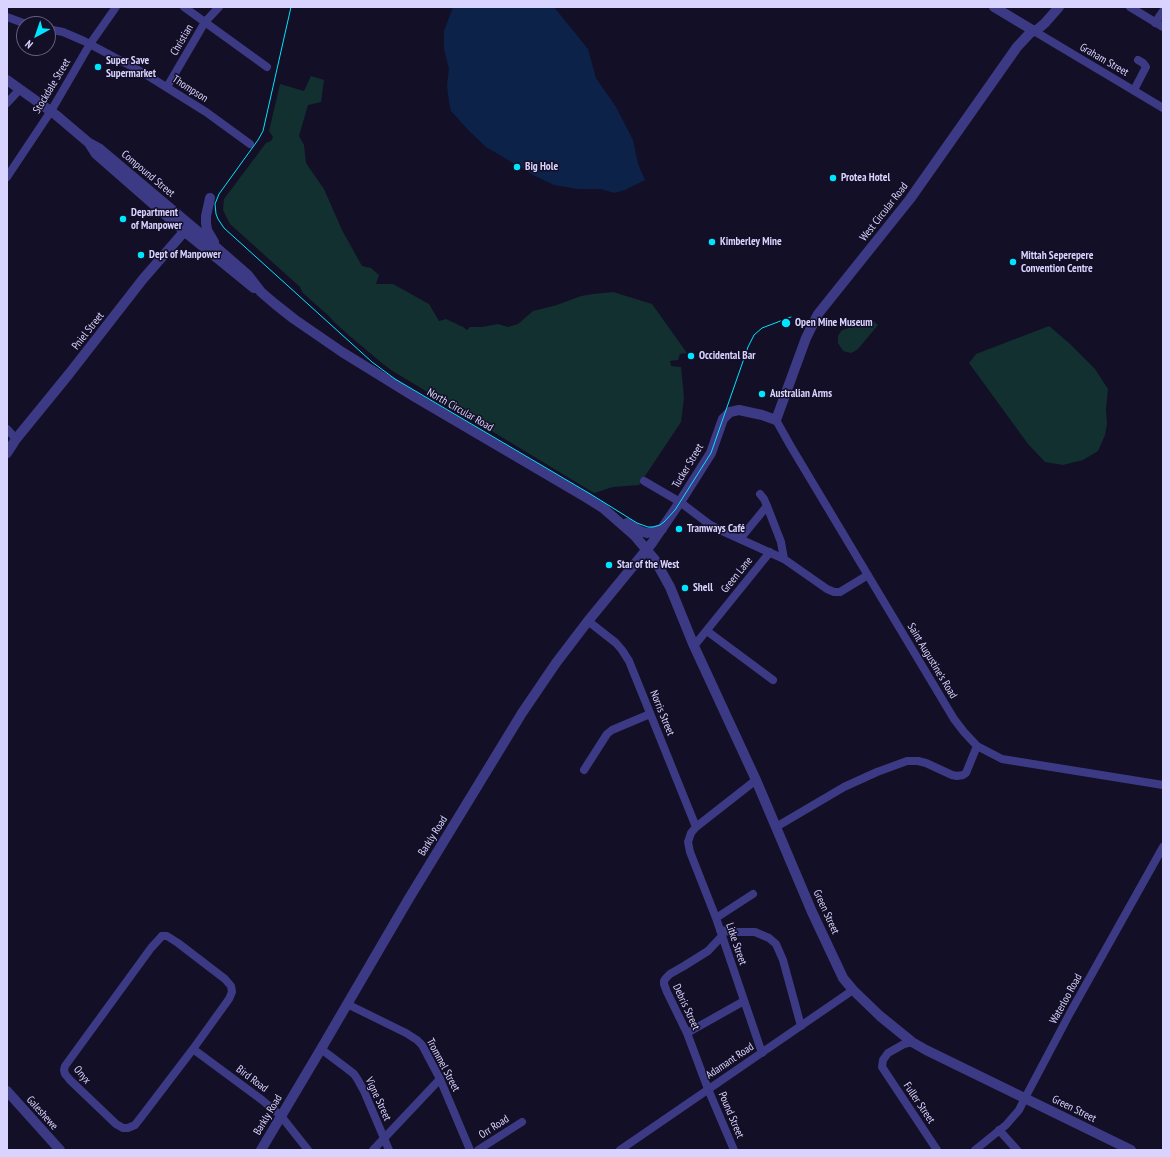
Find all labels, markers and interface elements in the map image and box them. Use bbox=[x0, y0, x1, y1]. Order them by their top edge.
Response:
north arrow bbox=[16, 16, 56, 56]
street label: Christian bbox=[168, 22, 196, 58]
text: N bbox=[22, 37, 36, 52]
street label: Graham Street bbox=[1077, 41, 1131, 79]
place label: Super Save Supermarket bbox=[106, 54, 156, 80]
street label: Stockdale Street bbox=[30, 56, 74, 116]
marker: Super Save Supermarket bbox=[93, 62, 103, 72]
street label: Thompson bbox=[170, 73, 210, 105]
street label: Compound Street bbox=[119, 148, 177, 200]
place label: Big Hole bbox=[525, 160, 558, 174]
marker: Big Hole bbox=[512, 162, 522, 172]
place label: Protea Hotel bbox=[841, 171, 890, 185]
marker: Protea Hotel bbox=[828, 173, 838, 183]
street label: West Circular Road bbox=[857, 180, 911, 244]
place label: Department of Manpower bbox=[131, 206, 182, 232]
marker: Department of Manpower bbox=[118, 214, 128, 224]
place label: Kimberley Mine bbox=[720, 235, 782, 249]
marker: Kimberley Mine bbox=[707, 237, 717, 247]
place label: Dept of Manpower bbox=[149, 248, 221, 262]
place label: Mittah Seperepere Convention Centre bbox=[1021, 249, 1094, 275]
marker: Dept of Manpower bbox=[136, 250, 146, 260]
marker: Mittah Seperepere Convention Centre bbox=[1008, 257, 1018, 267]
street label: Pniel Street bbox=[69, 310, 107, 352]
place label: Open Mine Museum bbox=[795, 316, 873, 330]
marker: Open Mine Museum bbox=[780, 317, 792, 329]
place label: Occidental Bar bbox=[699, 349, 755, 363]
marker: Occidental Bar bbox=[686, 351, 696, 361]
street label: North Circular Road bbox=[425, 386, 495, 434]
place label: Australian Arms bbox=[770, 387, 832, 401]
marker: Australian Arms bbox=[757, 389, 767, 399]
street label: Tucker Street bbox=[670, 441, 706, 491]
place label: Tramways Café bbox=[687, 522, 745, 536]
marker: Tramways Café bbox=[674, 524, 684, 534]
street label: Green Lane bbox=[718, 554, 756, 596]
place label: Star of the West bbox=[617, 558, 679, 572]
marker: Star of the West bbox=[604, 560, 614, 570]
place label: Shell bbox=[693, 581, 713, 595]
marker: Shell bbox=[680, 583, 690, 593]
street label: Saint Augustine's Road bbox=[904, 621, 960, 701]
street label: Norris Street bbox=[647, 688, 677, 738]
street label: Barkly Road bbox=[416, 814, 450, 858]
street label: Green Street bbox=[810, 888, 842, 936]
street label: Litke Street bbox=[723, 921, 749, 967]
street label: Waterloo Road bbox=[1047, 972, 1085, 1026]
street label: Debris Street bbox=[670, 982, 702, 1032]
street label: Trommel Street bbox=[423, 1036, 463, 1094]
street label: Adamant Road bbox=[704, 1040, 756, 1082]
street label: Onyx bbox=[71, 1063, 93, 1087]
street label: Bird Road bbox=[233, 1063, 271, 1095]
street label: Vigne Street bbox=[362, 1075, 394, 1123]
street label: Fuller Street bbox=[900, 1080, 938, 1126]
street label: Pound Street bbox=[715, 1090, 747, 1140]
street label: Barkly Road bbox=[251, 1092, 285, 1138]
street label: Galeshewe bbox=[23, 1093, 61, 1133]
street label: Green Street bbox=[1050, 1093, 1098, 1125]
street label: Orr Road bbox=[476, 1112, 512, 1142]

